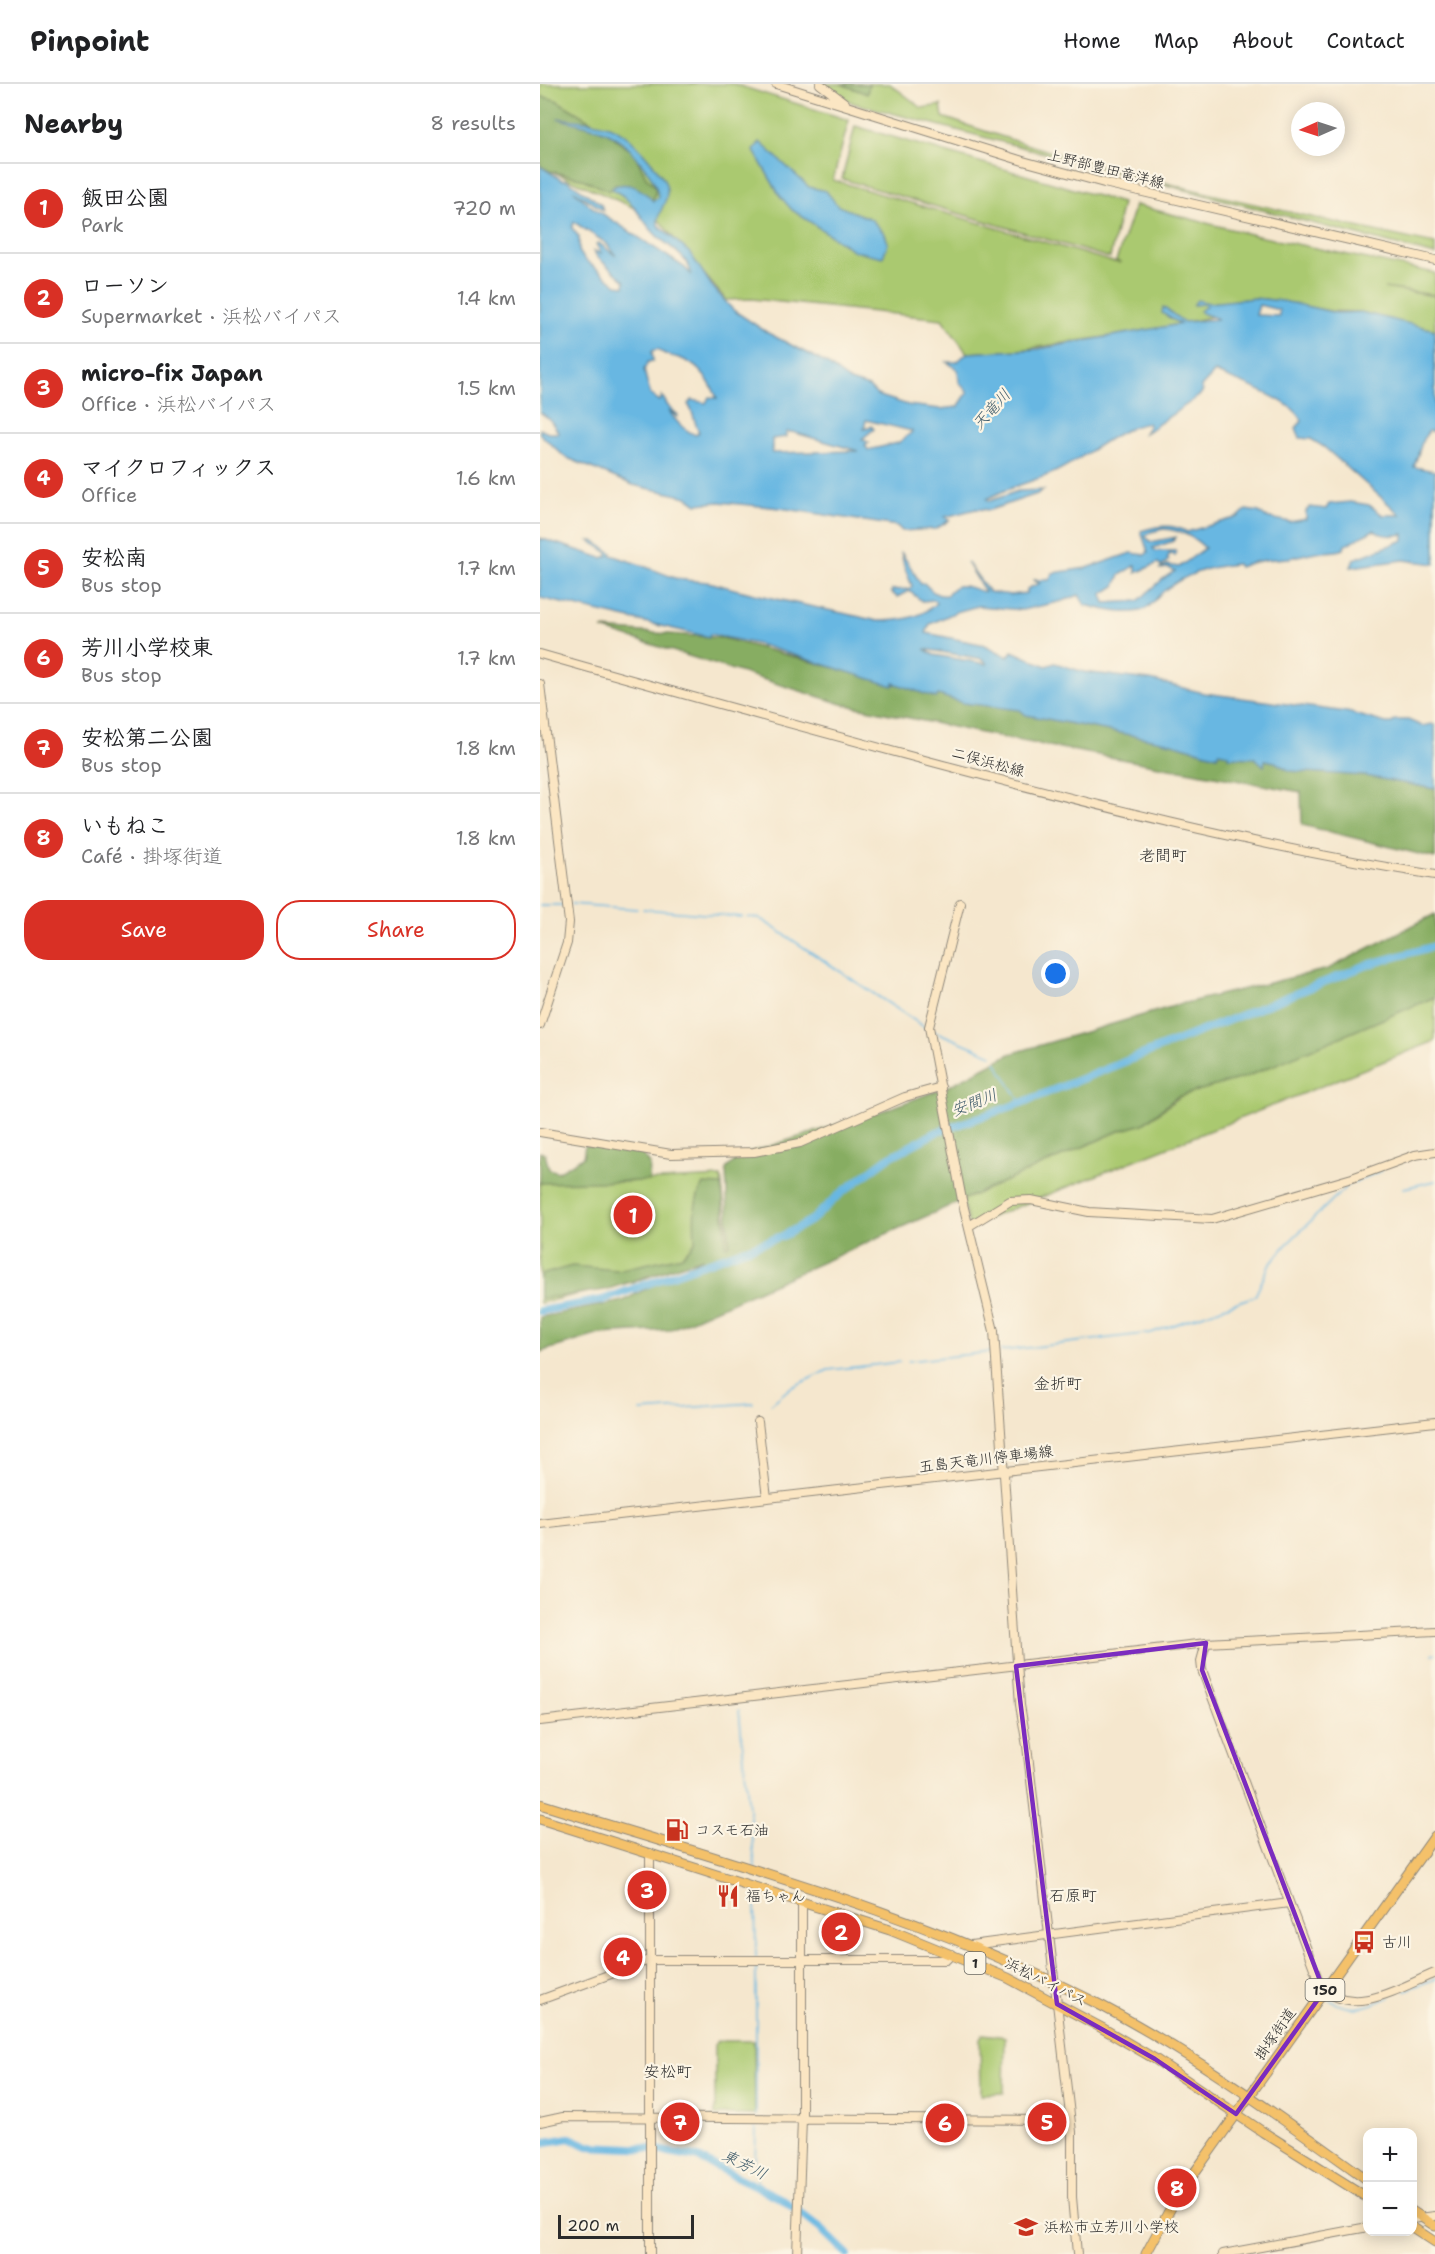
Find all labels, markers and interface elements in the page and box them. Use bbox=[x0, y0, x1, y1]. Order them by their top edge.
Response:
text: Pinpoint bbox=[30, 22, 149, 60]
text: Home bbox=[1063, 27, 1121, 55]
text: Map bbox=[1154, 27, 1199, 55]
text: About bbox=[1232, 27, 1293, 55]
text: Contact bbox=[1326, 27, 1405, 55]
north arrow bbox=[1291, 102, 1345, 156]
text: Nearby bbox=[24, 106, 123, 141]
text: 8 results bbox=[430, 110, 516, 136]
street label: 上野部豊田竜洋線 bbox=[1045, 145, 1167, 193]
text: 飯田公園 bbox=[81, 183, 169, 212]
text: 1 bbox=[39, 195, 48, 221]
text: 720 m bbox=[452, 195, 516, 221]
text: Park bbox=[81, 212, 124, 238]
text: ローソン bbox=[81, 271, 169, 300]
text: 2 bbox=[37, 285, 51, 311]
text: 1.4 km bbox=[457, 285, 516, 311]
text: Supermarket · 浜松バイパス bbox=[81, 303, 342, 329]
text: micro-fix Japan bbox=[81, 359, 263, 388]
text: 3 bbox=[37, 375, 51, 401]
text: 1.5 km bbox=[457, 375, 516, 401]
water label: 天竜川 bbox=[968, 384, 1015, 434]
text: Office · 浜松バイパス bbox=[81, 391, 276, 417]
text: マイクロフィックス bbox=[81, 453, 276, 482]
text: 4 bbox=[37, 465, 51, 491]
text: 1.6 km bbox=[456, 465, 516, 491]
text: Office bbox=[81, 482, 137, 508]
text: 安松南 bbox=[81, 543, 147, 572]
text: 5 bbox=[37, 555, 50, 581]
text: 1.7 km bbox=[457, 555, 516, 581]
text: Bus stop bbox=[81, 572, 162, 598]
text: 芳川小学校東 bbox=[81, 633, 213, 662]
text: 6 bbox=[37, 645, 51, 671]
text: 1.7 km bbox=[457, 645, 516, 671]
text: Bus stop bbox=[81, 662, 162, 688]
text: 安松第二公園 bbox=[81, 723, 213, 752]
text: 7 bbox=[37, 735, 51, 761]
text: 1.8 km bbox=[456, 735, 516, 761]
street label: 二俣浜松線 bbox=[949, 743, 1027, 781]
text: Bus stop bbox=[81, 752, 162, 778]
text: いもねこ bbox=[81, 811, 169, 840]
text: 8 bbox=[37, 825, 51, 851]
text: 1.8 km bbox=[456, 825, 516, 851]
text: Café · 掛塚街道 bbox=[81, 843, 222, 869]
district label: 老間町 bbox=[1139, 845, 1187, 866]
button: Save bbox=[24, 900, 264, 960]
button: Share bbox=[276, 900, 516, 960]
your location bbox=[1041, 959, 1070, 988]
water label: 安間川 bbox=[948, 1084, 1000, 1121]
pin: 1 bbox=[614, 1192, 652, 1238]
district label: 金折町 bbox=[1034, 1373, 1082, 1394]
street label: 五島天竜川停車場線 bbox=[918, 1441, 1054, 1477]
fuel station icon: コスモ石油 bbox=[664, 1817, 690, 1843]
place label: コスモ石油 bbox=[695, 1820, 769, 1840]
pin: 3 bbox=[628, 1868, 666, 1912]
restaurant icon: 福ちゃん bbox=[715, 1883, 741, 1909]
district label: 石原町 bbox=[1049, 1885, 1097, 1906]
place label: 福ちゃん bbox=[746, 1886, 806, 1906]
pin: 2 bbox=[822, 1910, 860, 1954]
bus stop icon: 古川 bbox=[1351, 1929, 1377, 1955]
place label: 古川 bbox=[1382, 1932, 1412, 1952]
pin: 4 bbox=[604, 1934, 643, 1980]
road number: 1 bbox=[964, 1952, 986, 1974]
street label: 浜松バイパス bbox=[1001, 1953, 1091, 2011]
road number: 150 bbox=[1306, 1979, 1344, 2001]
street label: 掛塚街道 bbox=[1250, 2004, 1300, 2064]
district label: 安松町 bbox=[644, 2061, 692, 2082]
pin: 7 bbox=[660, 2100, 700, 2144]
pin: 6 bbox=[926, 2100, 964, 2146]
pin: 5 bbox=[1028, 2100, 1066, 2144]
map controls bbox=[1363, 2128, 1417, 2236]
button: + bbox=[1363, 2128, 1417, 2182]
water label: 東芳川 bbox=[719, 2144, 771, 2184]
pin: 8 bbox=[1158, 2166, 1196, 2210]
button: − bbox=[1363, 2182, 1417, 2236]
scale bar bbox=[558, 2212, 694, 2240]
school or university icon: 浜松市立芳川小学校 bbox=[1013, 2214, 1039, 2240]
text: 200 m bbox=[567, 2215, 619, 2236]
place label: 浜松市立芳川小学校 bbox=[1044, 2217, 1179, 2237]

